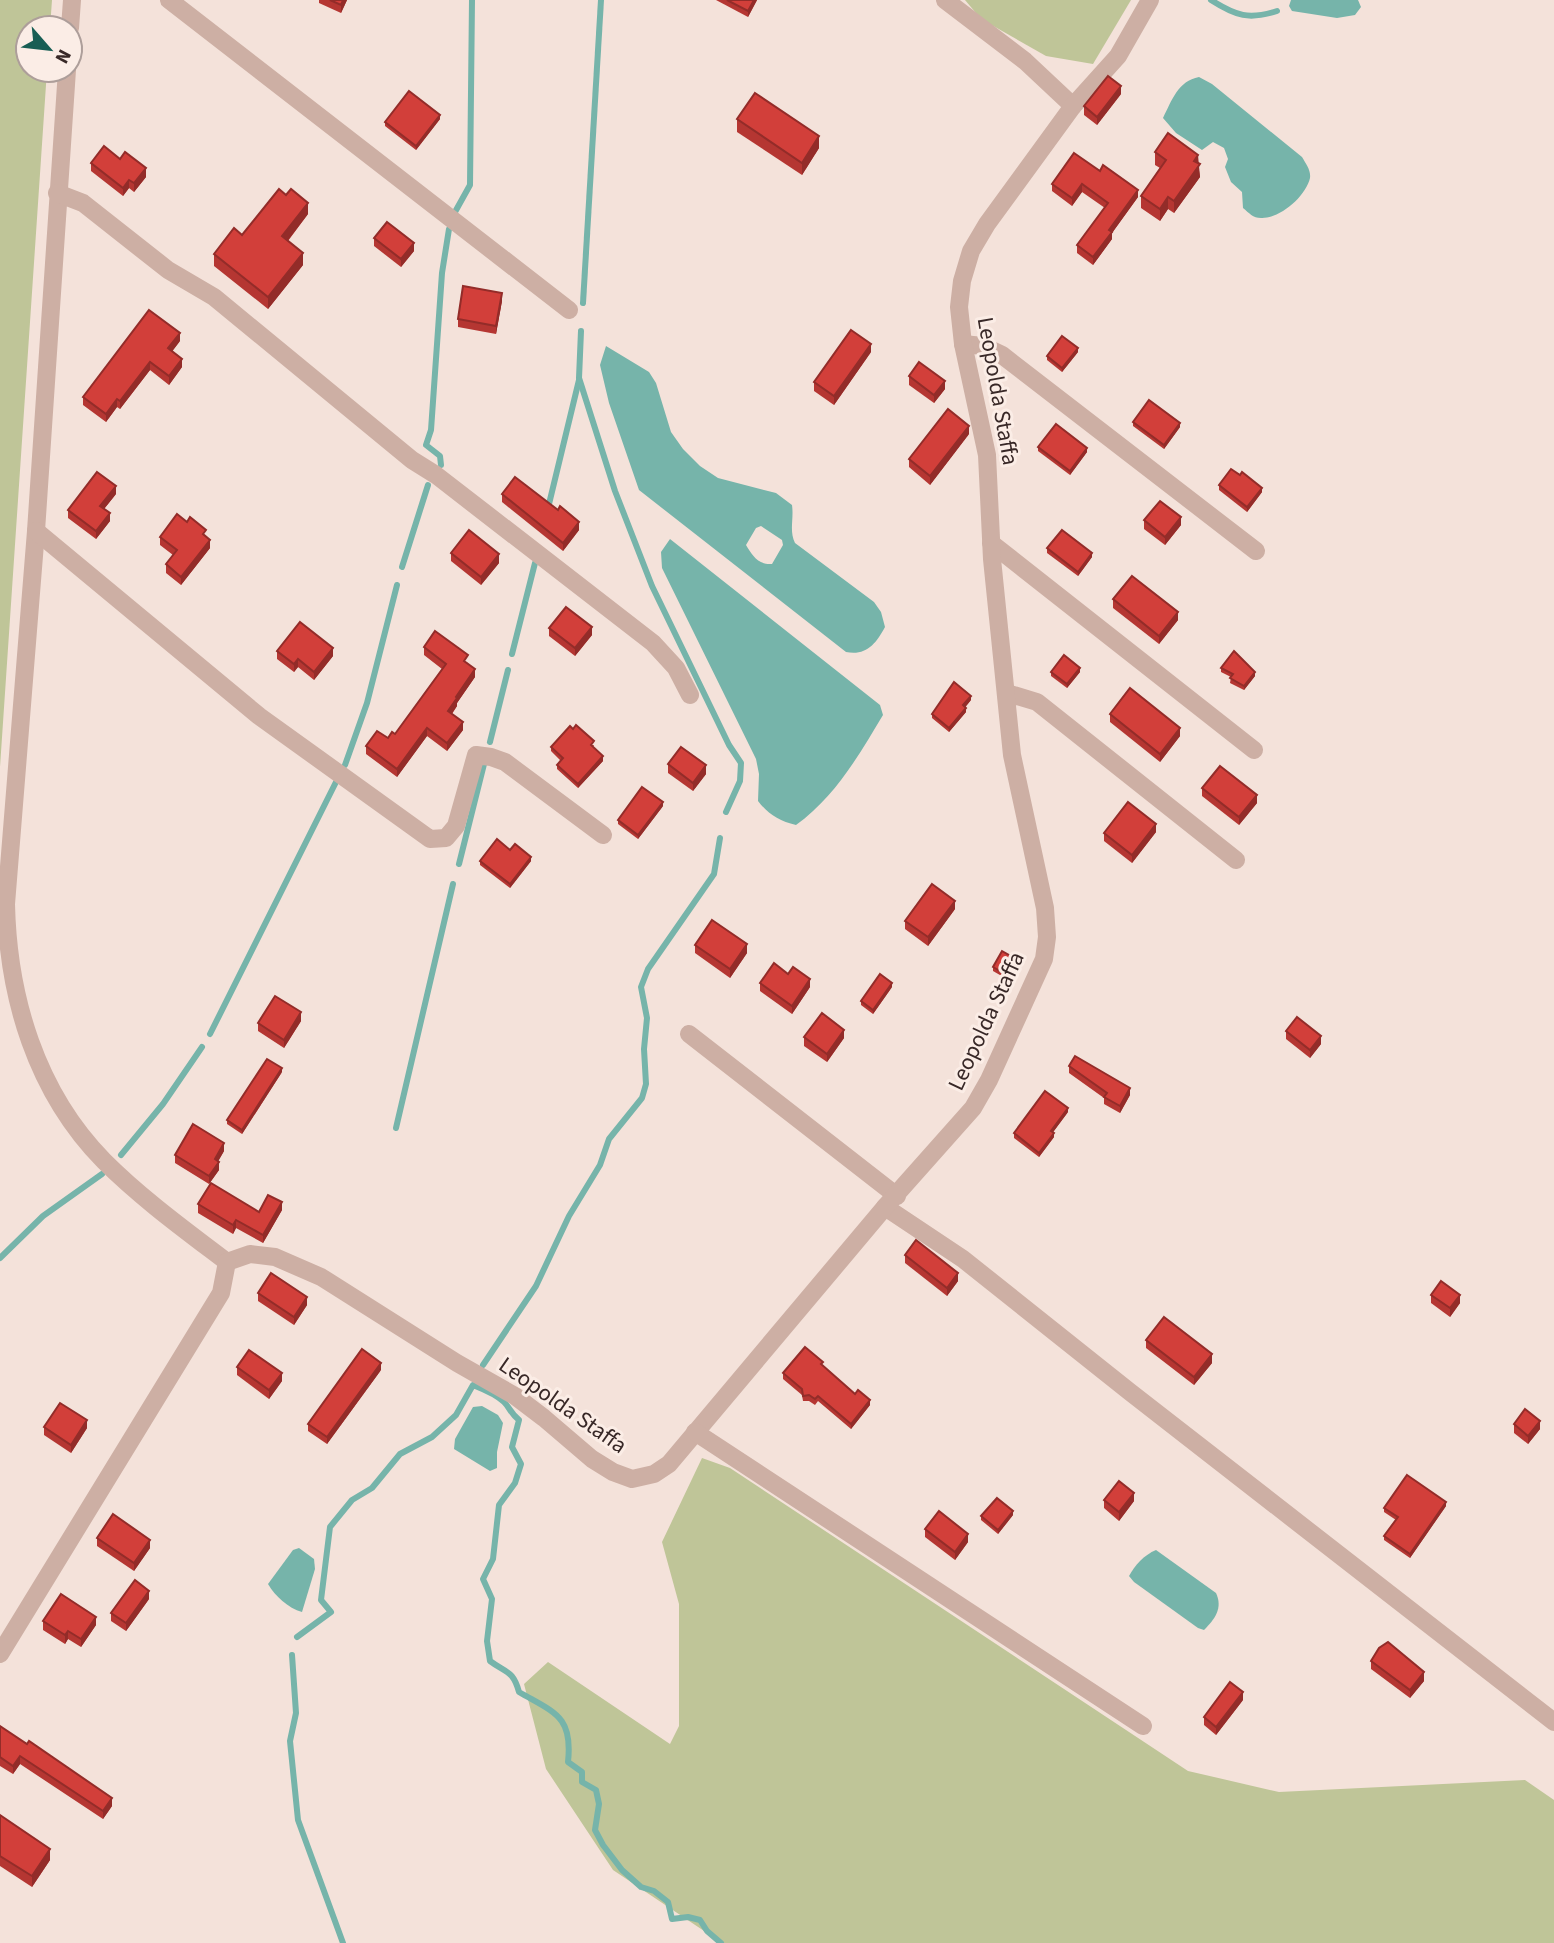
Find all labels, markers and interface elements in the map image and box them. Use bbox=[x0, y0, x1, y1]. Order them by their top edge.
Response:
north arrow bbox=[14, 14, 84, 84]
text: N bbox=[48, 44, 78, 68]
street label: Leopolda Staffa bbox=[969, 314, 1027, 468]
street label: Leopolda Staffa bbox=[939, 946, 1033, 1096]
street label: Leopolda Staffa bbox=[492, 1349, 634, 1461]

